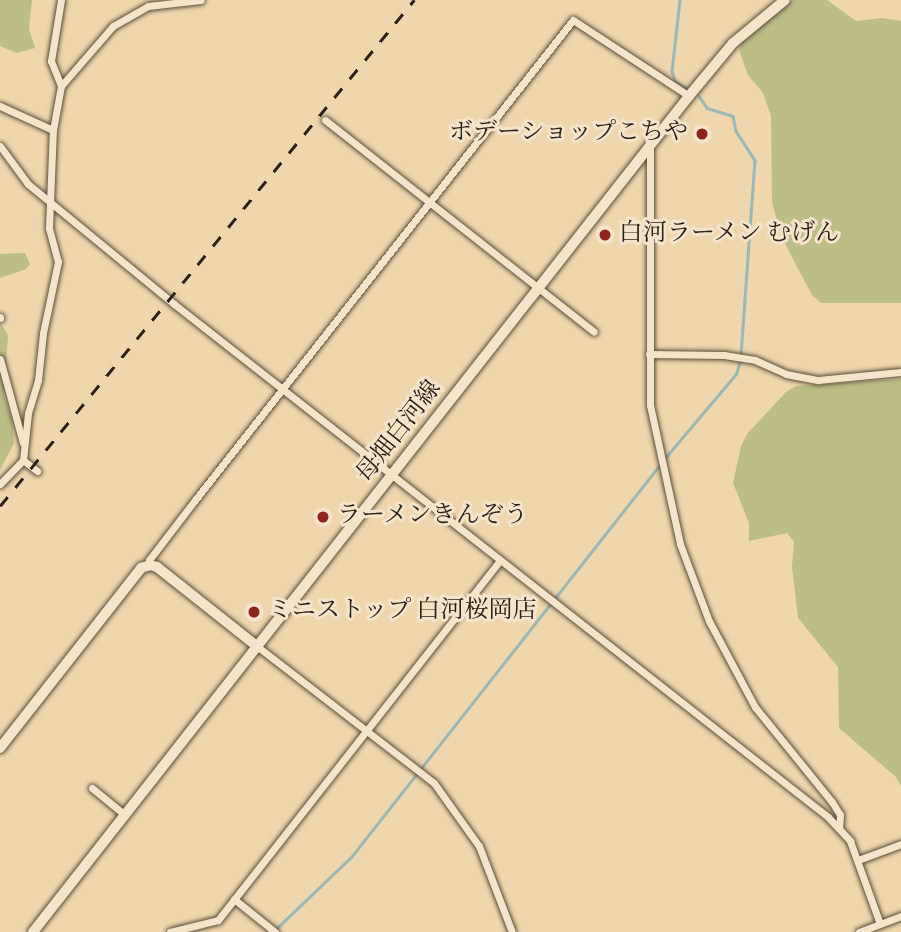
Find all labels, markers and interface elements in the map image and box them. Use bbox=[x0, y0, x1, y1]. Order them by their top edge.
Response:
place label: ボデーショップこちや bbox=[448, 120, 688, 148]
marker: ボデーショップこちや bbox=[694, 126, 710, 142]
place label: 白河ラーメン むげん bbox=[619, 221, 840, 249]
marker: 白河ラーメン むげん bbox=[597, 227, 613, 243]
street label: 母畑白河線 bbox=[352, 376, 448, 488]
place label: ラーメンきんぞう bbox=[337, 503, 529, 531]
marker: ラーメンきんぞう bbox=[315, 509, 331, 525]
place label: ミニストップ 白河桜岡店 bbox=[268, 598, 537, 626]
marker: ミニストップ 白河桜岡店 bbox=[246, 604, 262, 620]

